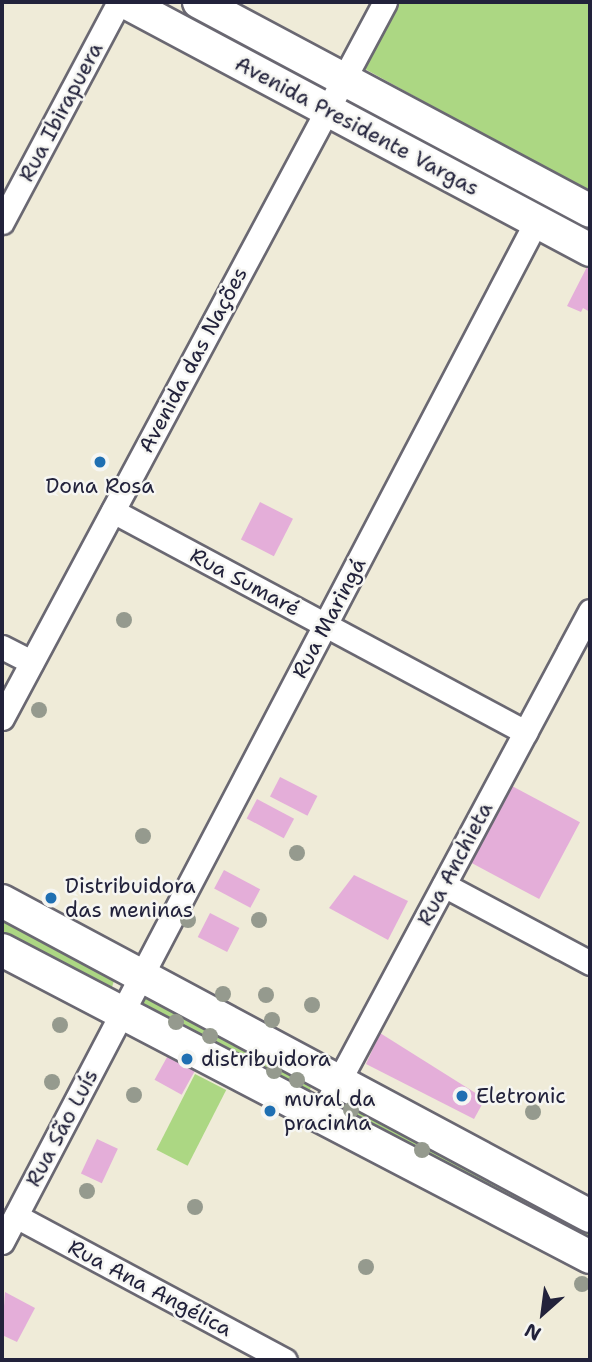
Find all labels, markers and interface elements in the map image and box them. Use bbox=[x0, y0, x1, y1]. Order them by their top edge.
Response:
street label: Rua Ibirapuera bbox=[14, 38, 108, 186]
street label: Avenida Presidente Vargas bbox=[231, 51, 483, 201]
street label: Avenida das Nações bbox=[133, 263, 253, 457]
marker: Dona Rosa bbox=[92, 454, 108, 470]
place label: Dona Rosa bbox=[46, 473, 154, 499]
street label: Rua Sumaré bbox=[186, 543, 304, 621]
street label: Rua Maringá bbox=[287, 554, 371, 682]
street label: Rua Anchieta bbox=[412, 798, 498, 930]
place label: Distribuidora das meninas bbox=[65, 873, 196, 923]
marker: Distribuidora das meninas bbox=[43, 890, 59, 906]
place label: distribuidora bbox=[201, 1046, 331, 1072]
marker: distribuidora bbox=[179, 1051, 195, 1067]
street label: Rua São Luís bbox=[21, 1065, 103, 1191]
place label: Eletronic bbox=[476, 1083, 566, 1109]
place label: mural da pracinha bbox=[284, 1086, 375, 1136]
marker: Eletronic bbox=[454, 1088, 470, 1104]
marker: mural da pracinha bbox=[262, 1103, 278, 1119]
street label: Rua Ana Angélica bbox=[64, 1234, 236, 1342]
north arrow bbox=[508, 1278, 578, 1348]
text: N bbox=[520, 1317, 545, 1347]

